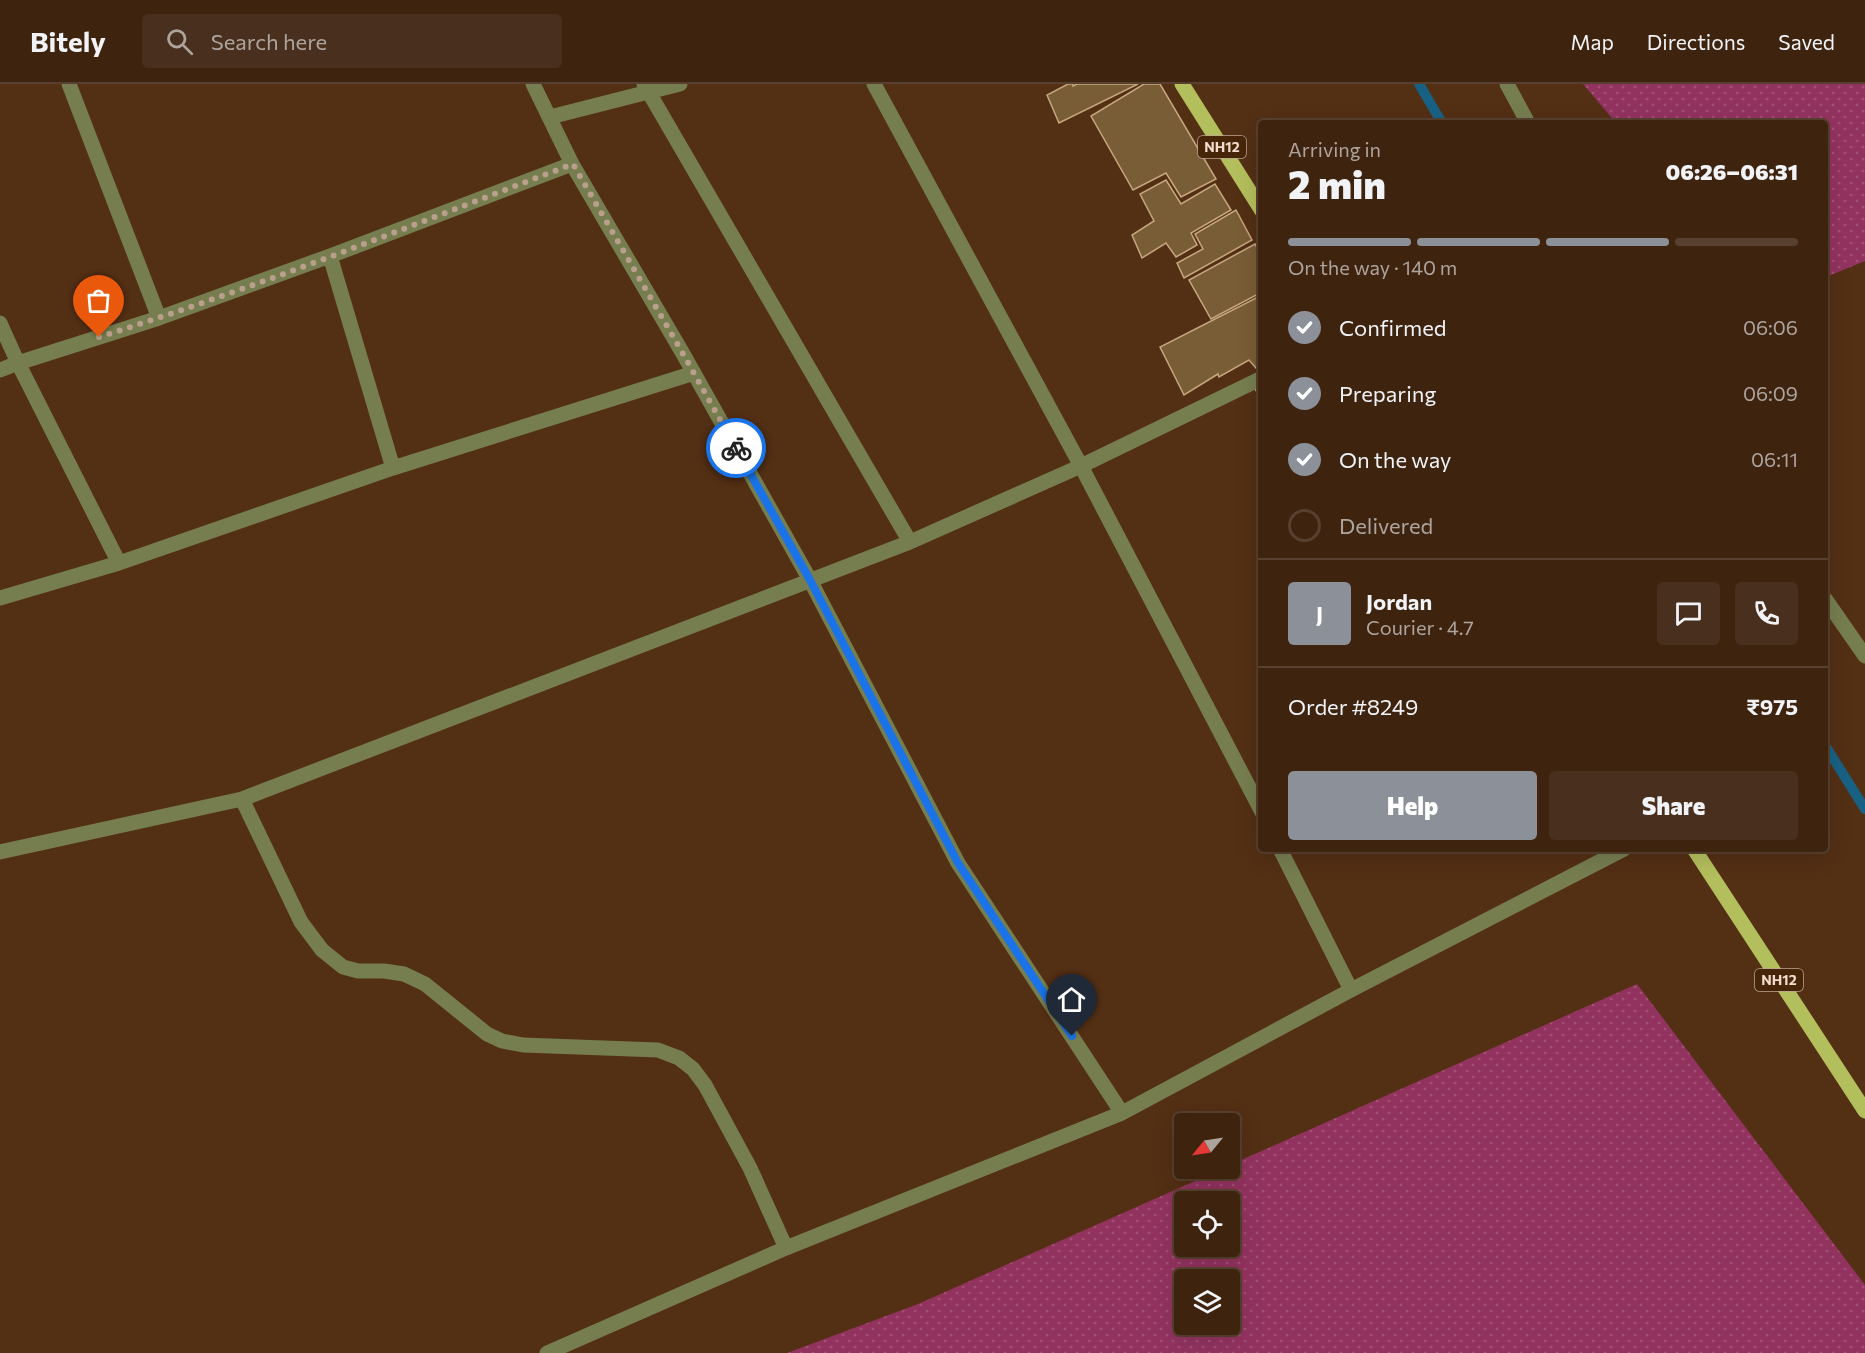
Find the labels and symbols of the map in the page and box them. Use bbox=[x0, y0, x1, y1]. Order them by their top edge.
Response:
road number: NH12 bbox=[1198, 136, 1246, 158]
pin bbox=[73, 275, 124, 337]
courier bbox=[706, 418, 766, 478]
road number: NH12 bbox=[1755, 969, 1803, 991]
pin bbox=[1046, 974, 1097, 1036]
north arrow bbox=[1174, 1113, 1240, 1179]

